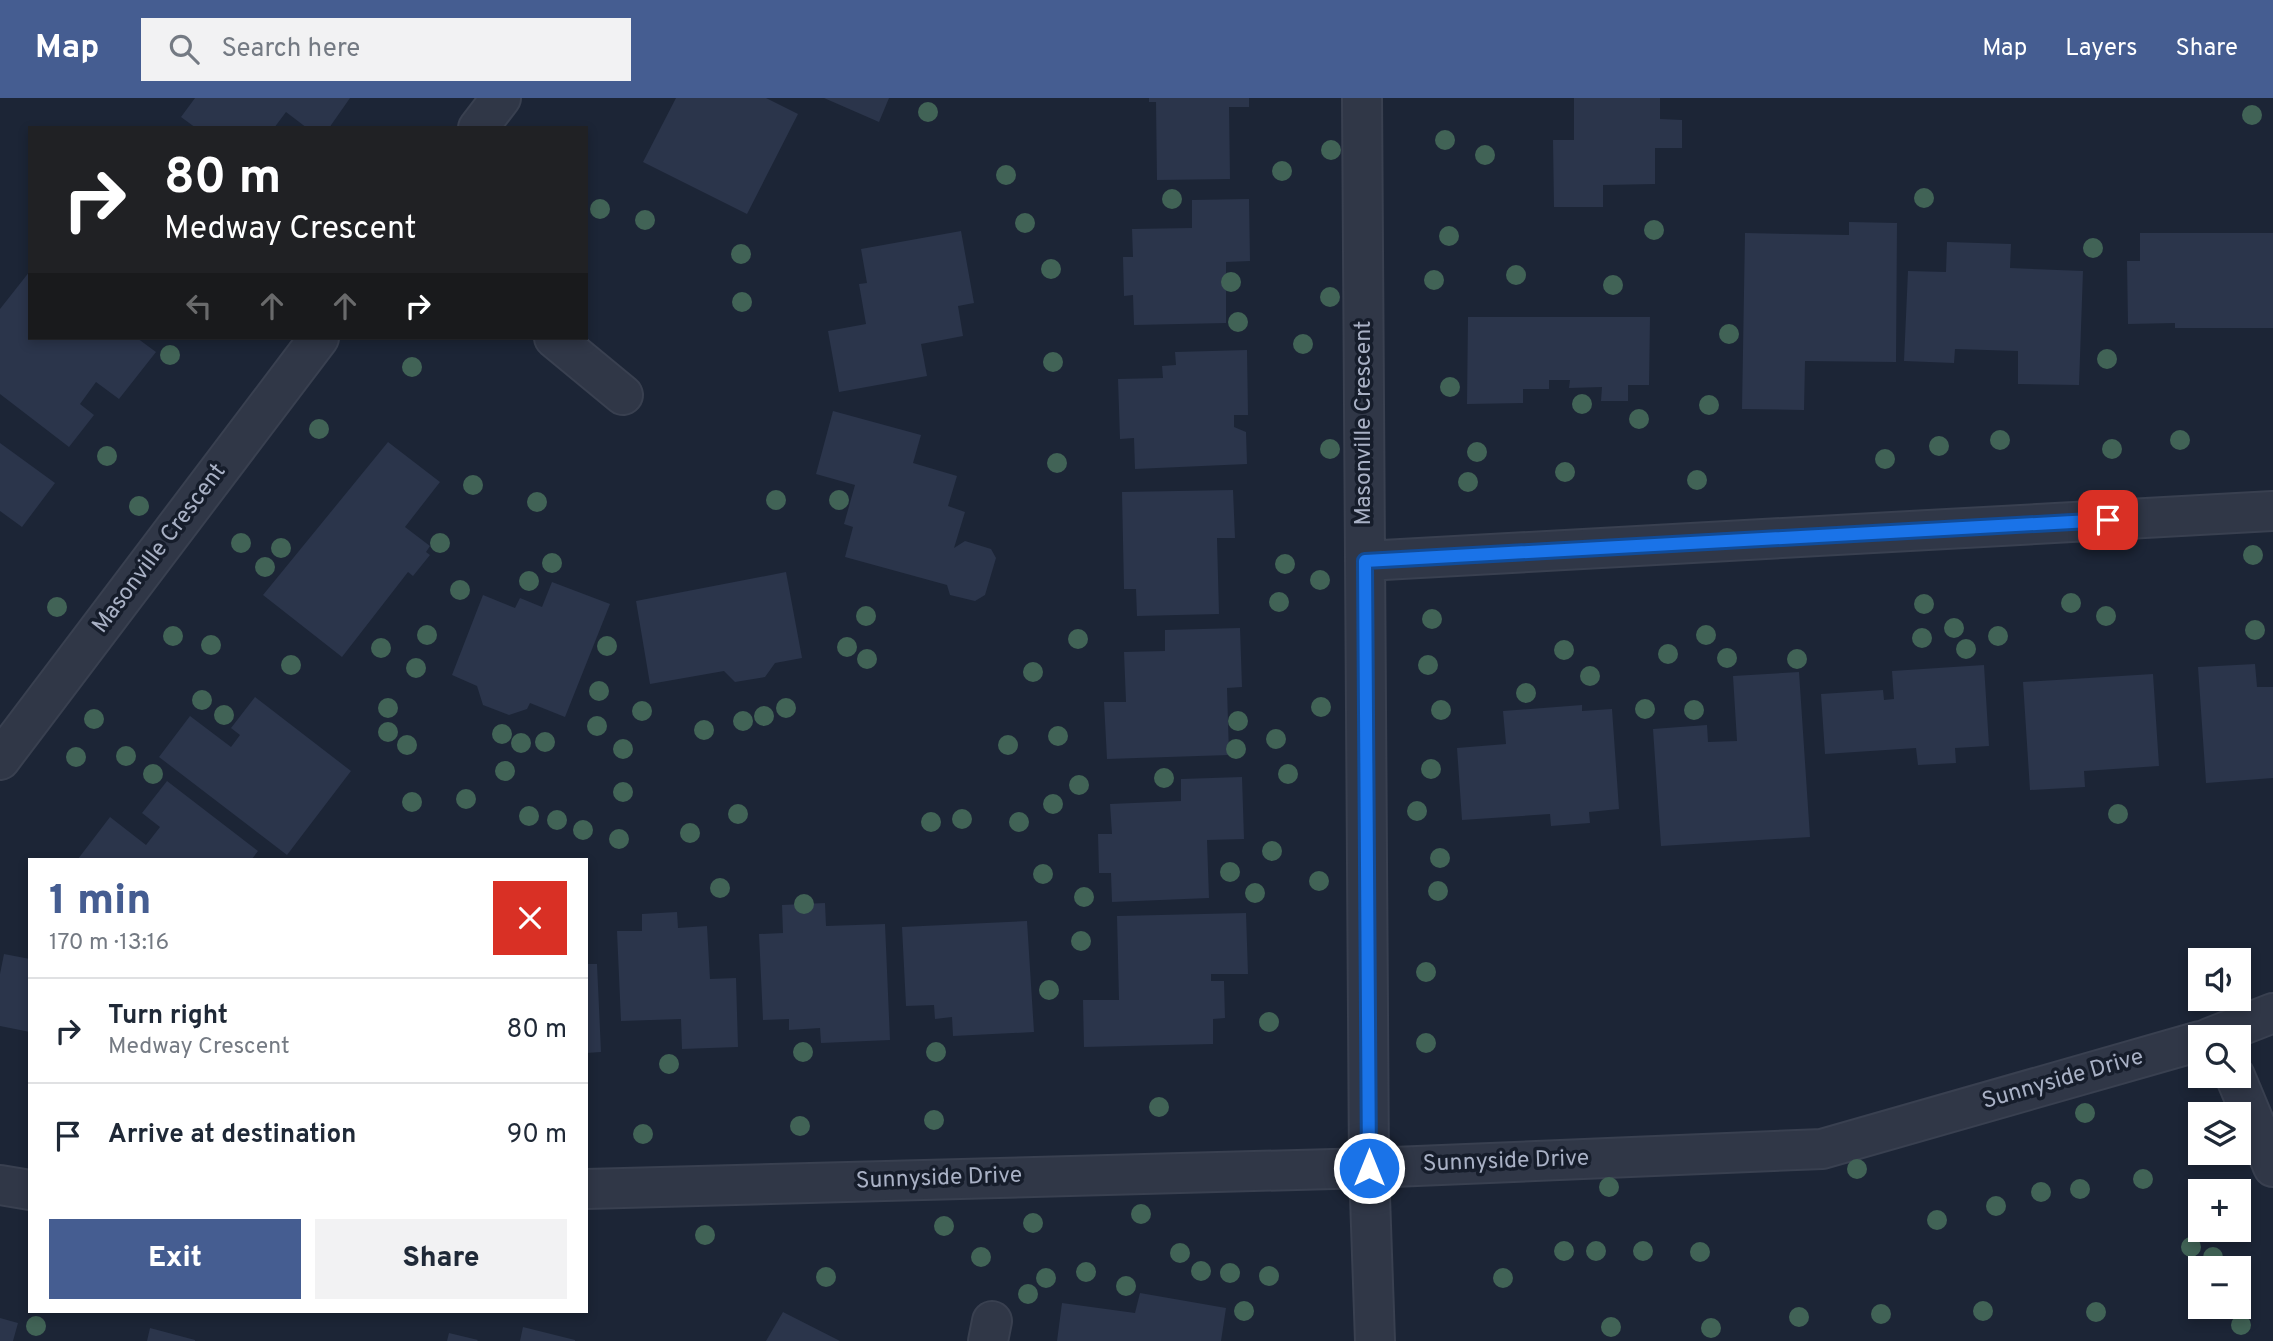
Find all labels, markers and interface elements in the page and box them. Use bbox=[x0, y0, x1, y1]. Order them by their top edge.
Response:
search box bbox=[141, 18, 631, 81]
text: Map bbox=[35, 28, 99, 70]
icon: search bbox=[165, 30, 203, 68]
text: Search here bbox=[221, 33, 360, 66]
text: Map bbox=[1982, 34, 2027, 64]
text: Layers bbox=[2065, 34, 2137, 64]
text: Share bbox=[2175, 34, 2238, 64]
text: 80 m bbox=[164, 149, 281, 211]
icon: right bbox=[49, 154, 140, 245]
text: Medway Crescent bbox=[164, 210, 417, 250]
icon: left bbox=[180, 287, 218, 325]
icon: ahead bbox=[253, 287, 291, 325]
icon: ahead bbox=[326, 287, 364, 325]
icon: right bbox=[399, 287, 437, 325]
street label: Masonville Crescent bbox=[1350, 320, 1379, 526]
street label: Masonville Crescent bbox=[87, 458, 233, 640]
pin bbox=[2078, 490, 2138, 550]
icon: arrive bbox=[2089, 501, 2127, 539]
text: 1 min bbox=[49, 876, 152, 929]
button: close bbox=[493, 881, 567, 955]
text: 170 m · 13:16 bbox=[49, 929, 169, 958]
map controls bbox=[2188, 948, 2251, 1319]
button: sound bbox=[2188, 948, 2251, 1011]
text: Turn right bbox=[108, 1000, 228, 1033]
icon: right bbox=[49, 1012, 87, 1050]
text: 80 m bbox=[507, 1014, 567, 1047]
button: search bbox=[2188, 1025, 2251, 1088]
text: Medway Crescent bbox=[108, 1033, 290, 1062]
street label: Sunnyside Drive bbox=[1979, 1043, 2147, 1117]
button: layers bbox=[2188, 1102, 2251, 1165]
icon: arrive bbox=[49, 1117, 87, 1155]
text: Arrive at destination bbox=[108, 1119, 356, 1152]
text: 90 m bbox=[507, 1119, 567, 1152]
position arrow bbox=[1332, 1131, 1406, 1205]
street label: Sunnyside Drive bbox=[1422, 1145, 1590, 1179]
street label: Sunnyside Drive bbox=[855, 1162, 1023, 1196]
button: + bbox=[2188, 1179, 2251, 1242]
button: Exit bbox=[49, 1219, 301, 1299]
button: Share bbox=[315, 1219, 567, 1299]
button: − bbox=[2188, 1256, 2251, 1319]

